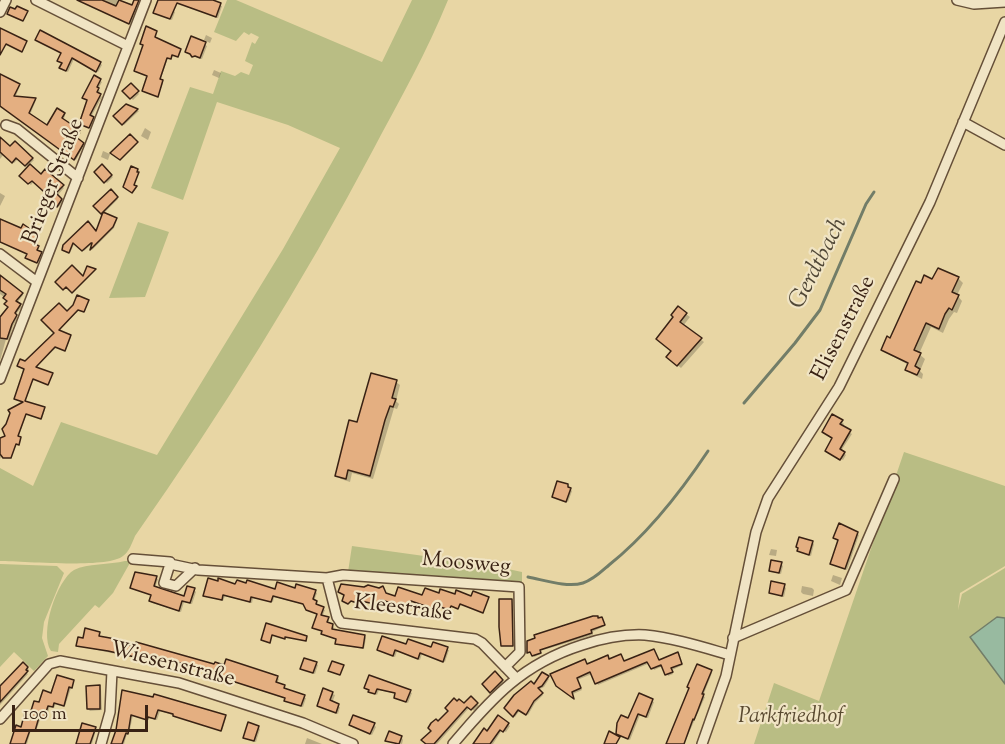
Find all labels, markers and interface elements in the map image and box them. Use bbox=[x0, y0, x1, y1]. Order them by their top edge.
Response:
street label: Brieger Straße bbox=[19, 115, 91, 249]
water label: Gerdtbach bbox=[785, 213, 855, 315]
street label: Elisenstraße bbox=[807, 272, 883, 386]
street label: Moosweg bbox=[420, 548, 512, 582]
street label: Kleestraße bbox=[352, 591, 454, 629]
street label: Wiesenstraße bbox=[107, 638, 237, 694]
scale bar bbox=[15, 693, 152, 731]
text: 100 m bbox=[23, 702, 67, 728]
park label: Parkfriedhof bbox=[738, 705, 844, 731]

